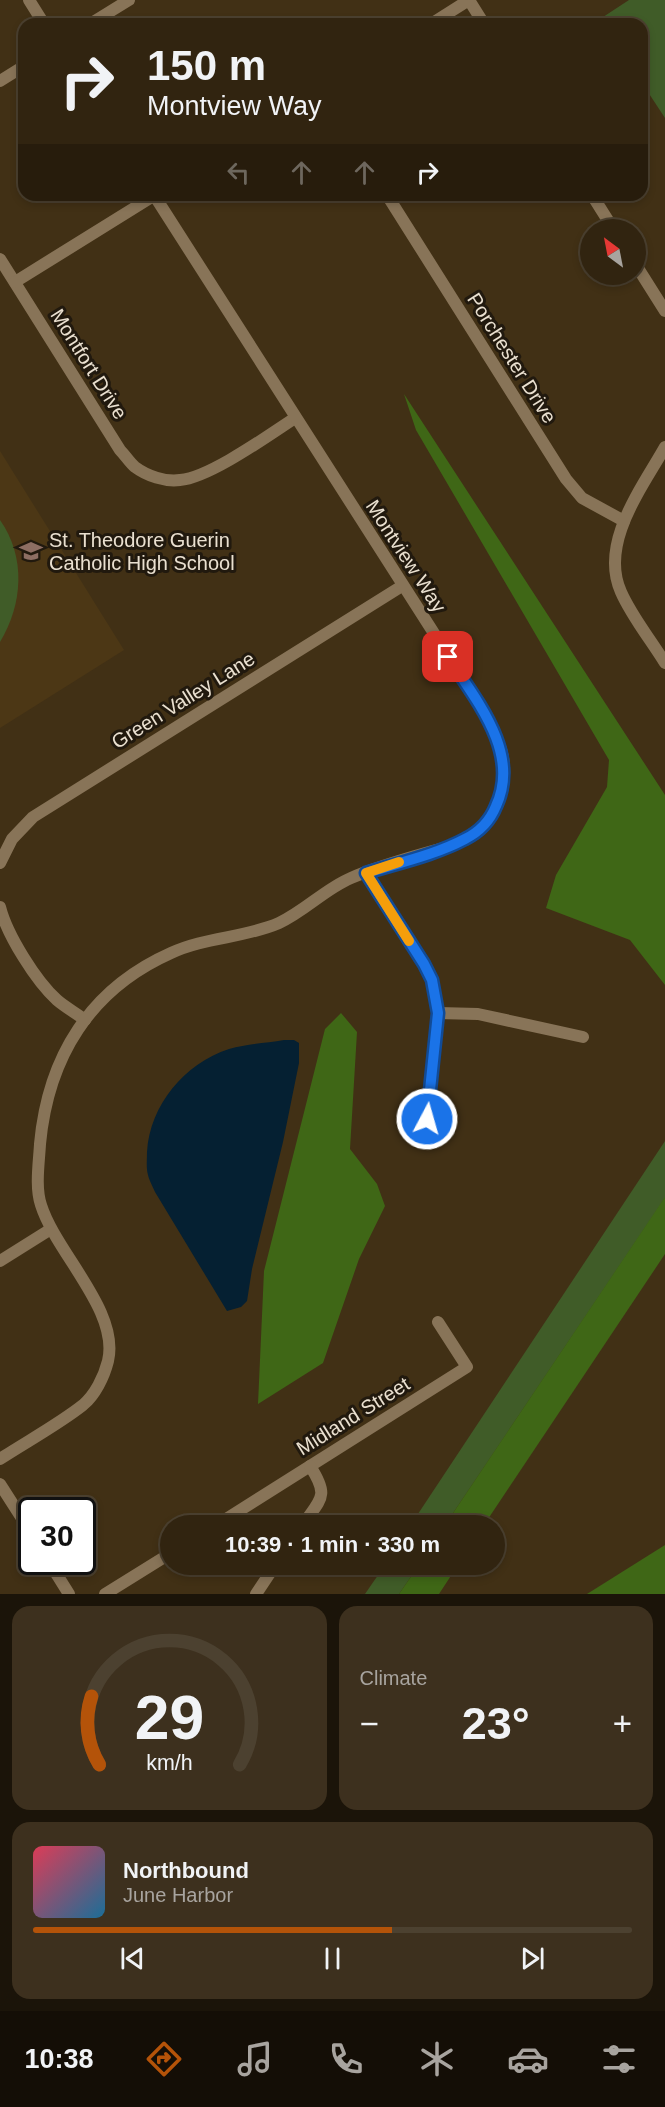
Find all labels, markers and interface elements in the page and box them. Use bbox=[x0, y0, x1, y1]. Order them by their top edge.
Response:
icon: right bbox=[48, 42, 126, 120]
text: 150 m bbox=[147, 42, 266, 89]
text: Montview Way bbox=[147, 91, 322, 121]
icon: left bbox=[222, 156, 255, 189]
icon: ahead bbox=[285, 156, 318, 189]
icon: ahead bbox=[348, 156, 381, 189]
icon: right bbox=[411, 156, 444, 189]
north arrow bbox=[580, 219, 646, 285]
map controls bbox=[580, 219, 646, 285]
street label: Porchester Drive bbox=[463, 289, 561, 427]
street label: Montfort Drive bbox=[46, 305, 132, 423]
street label: Montview Way bbox=[362, 496, 450, 616]
place label: St. Theodore Guerin Catholic High School bbox=[49, 529, 235, 574]
school or university icon: St. Theodore Guerin Catholic High School bbox=[18, 538, 44, 564]
pin bbox=[422, 631, 473, 682]
icon: arrive bbox=[431, 640, 464, 673]
street label: Green Valley Lane bbox=[108, 647, 258, 753]
position arrow bbox=[395, 1087, 459, 1151]
street label: Midland Street bbox=[292, 1372, 414, 1460]
speed limit sign: 30 bbox=[18, 1497, 96, 1575]
text: 10:39 · 1 min · 330 m bbox=[225, 1532, 440, 1557]
text: Climate bbox=[360, 1667, 427, 1689]
text: 29 bbox=[135, 1683, 204, 1752]
text: 23° bbox=[462, 1698, 530, 1749]
text: − bbox=[360, 1705, 379, 1742]
text: + bbox=[613, 1705, 632, 1742]
text: km/h bbox=[146, 1751, 192, 1775]
text: Northbound bbox=[123, 1858, 249, 1883]
text: June Harbor bbox=[123, 1884, 233, 1906]
icon: previous bbox=[116, 1942, 149, 1975]
icon: pause bbox=[316, 1942, 349, 1975]
icon: next bbox=[516, 1942, 549, 1975]
icon: directions bbox=[143, 2038, 185, 2080]
icon: music bbox=[234, 2038, 276, 2080]
icon: phone bbox=[325, 2038, 367, 2080]
icon: climate bbox=[416, 2038, 458, 2080]
icon: car bbox=[507, 2038, 549, 2080]
icon: filters bbox=[598, 2038, 640, 2080]
text: 10:38 bbox=[25, 2044, 94, 2074]

